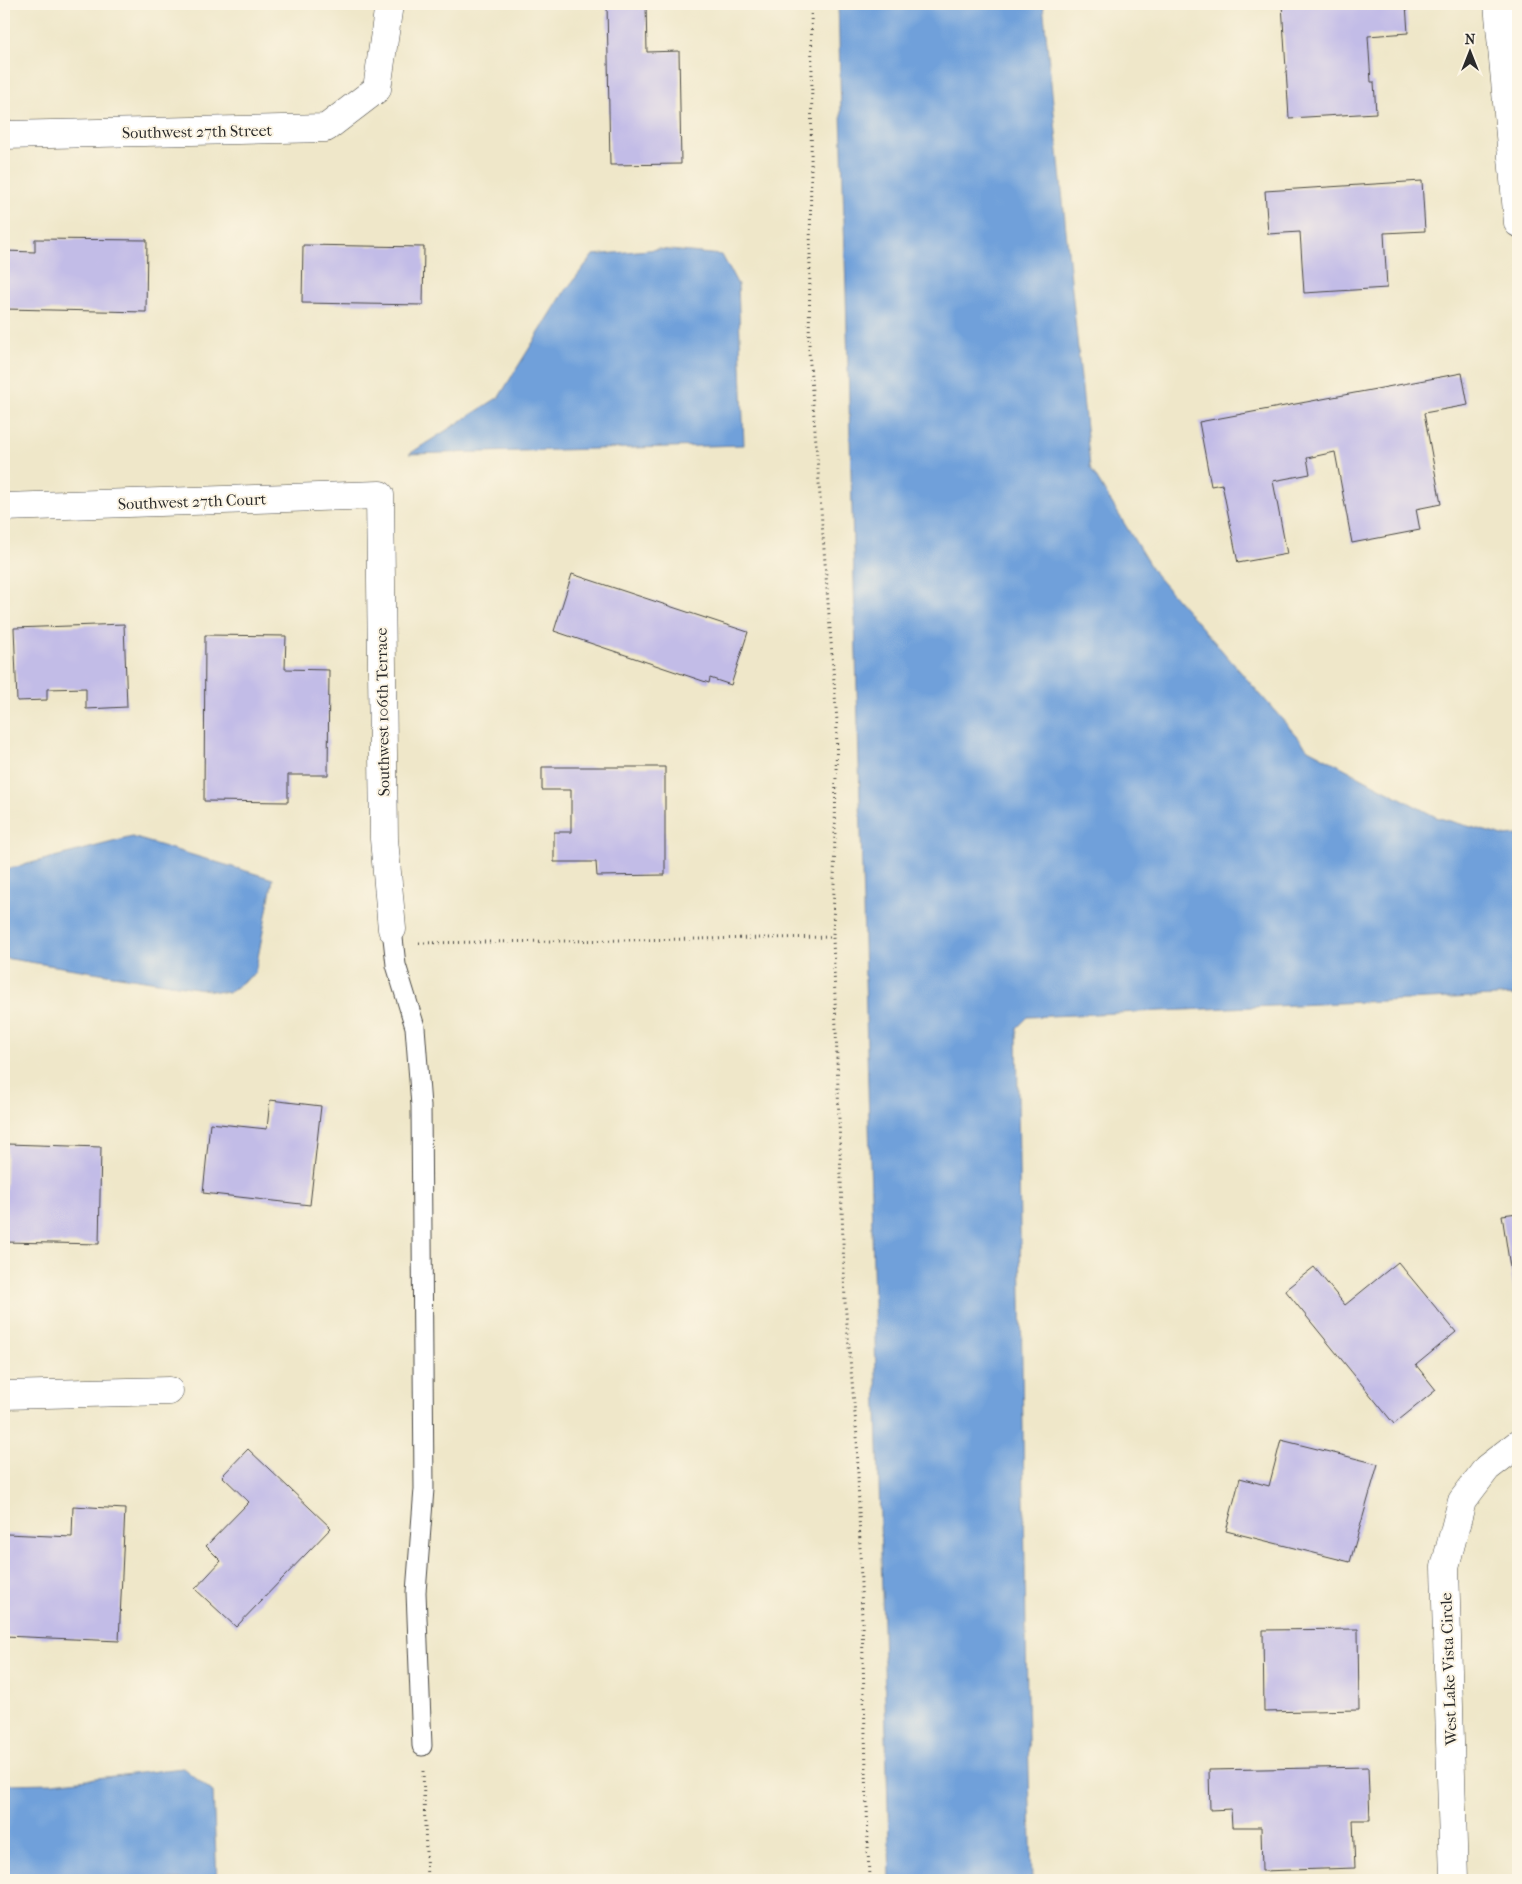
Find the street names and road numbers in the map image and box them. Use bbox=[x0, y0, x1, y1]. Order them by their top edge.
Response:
street label: Southwest 27th Street bbox=[122, 121, 273, 142]
street label: Southwest 27th Court bbox=[117, 489, 267, 514]
street label: Southwest 106th Terrace bbox=[372, 627, 393, 797]
street label: West Lake Vista Circle bbox=[1436, 1592, 1461, 1747]

